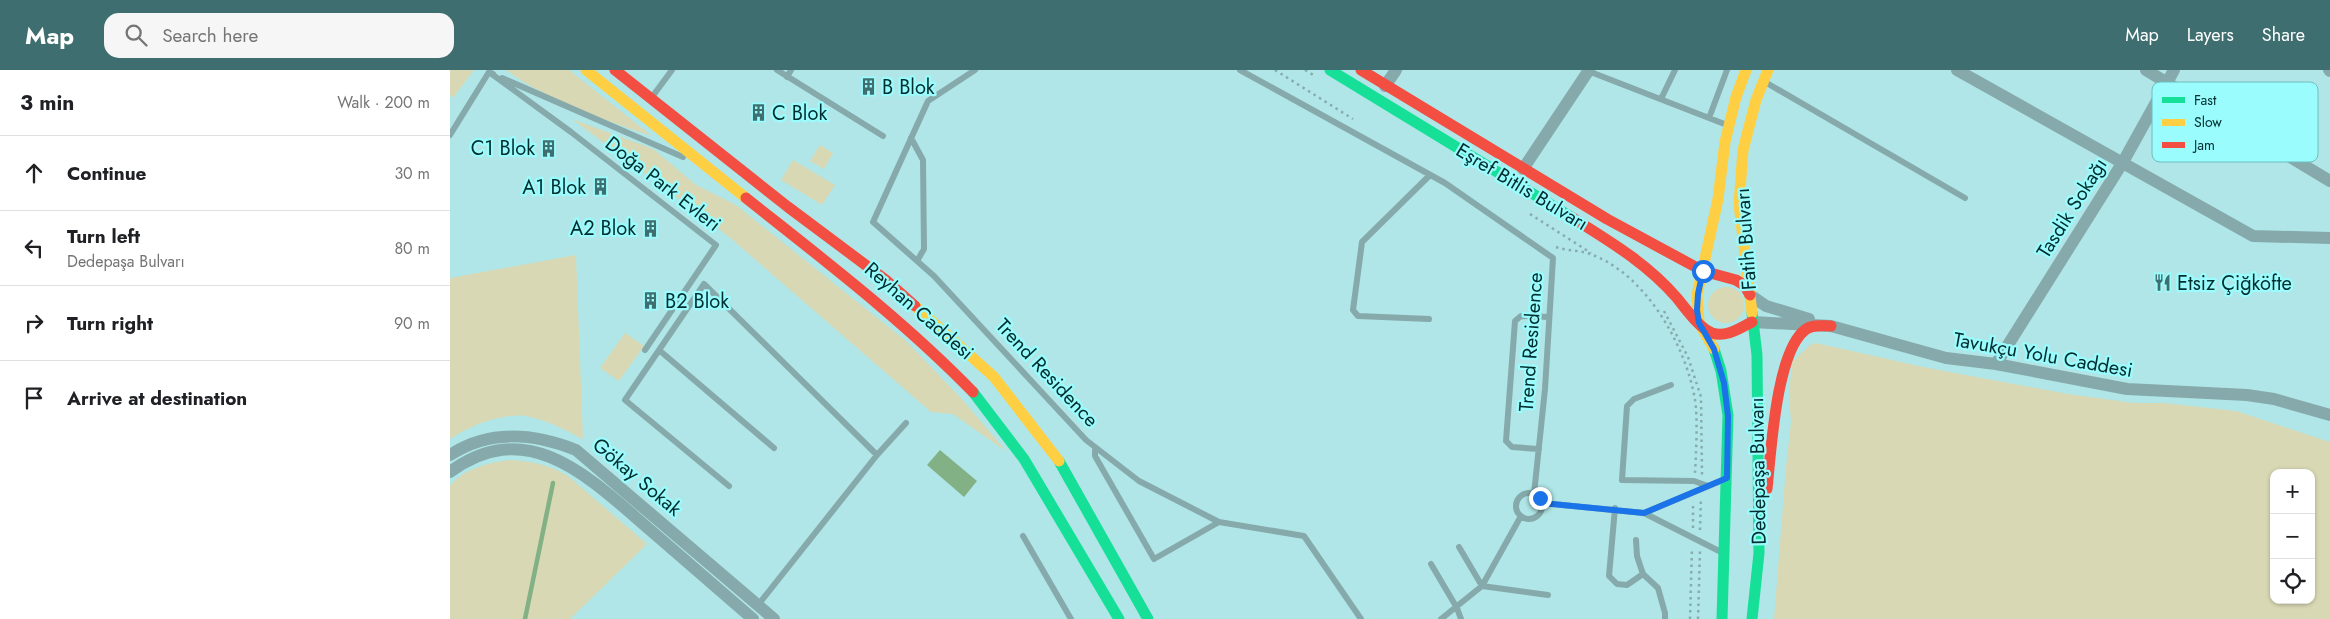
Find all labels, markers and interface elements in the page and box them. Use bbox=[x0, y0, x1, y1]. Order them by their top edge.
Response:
search box bbox=[104, 13, 454, 58]
text: Map bbox=[25, 18, 74, 53]
icon: search bbox=[122, 21, 150, 49]
text: Search here bbox=[162, 22, 258, 49]
text: Map bbox=[2125, 22, 2159, 48]
text: Layers bbox=[2187, 22, 2234, 48]
text: Share bbox=[2262, 22, 2305, 48]
place label: B Blok bbox=[882, 73, 935, 102]
building icon: B Blok bbox=[858, 77, 878, 97]
legend bbox=[2152, 82, 2318, 162]
text: 3 min bbox=[20, 88, 74, 118]
text: Fast bbox=[2194, 90, 2217, 110]
text: Walk · 200 m bbox=[337, 91, 430, 114]
place label: C Blok bbox=[772, 99, 827, 128]
building icon: C Blok bbox=[748, 103, 768, 123]
text: Slow bbox=[2194, 112, 2222, 132]
street label: Doğa Park Evleri bbox=[599, 129, 727, 239]
place label: C1 Blok bbox=[471, 134, 535, 163]
text: Jam bbox=[2192, 135, 2215, 155]
street label: Eşref Bitlis Bulvarı bbox=[1450, 136, 1594, 238]
building icon: C1 Blok bbox=[539, 138, 559, 158]
street label: Tasdik Sokağı bbox=[2030, 152, 2114, 264]
icon: ahead bbox=[20, 159, 48, 187]
text: Continue bbox=[67, 160, 146, 187]
text: 30 m bbox=[394, 162, 430, 185]
place label: A1 Blok bbox=[522, 173, 586, 202]
building icon: A1 Blok bbox=[590, 177, 610, 197]
street label: Fatih Bulvarı bbox=[1728, 187, 1764, 291]
place label: A2 Blok bbox=[570, 214, 636, 243]
building icon: A2 Blok bbox=[640, 218, 660, 238]
text: Turn left bbox=[67, 223, 140, 250]
icon: left bbox=[20, 234, 48, 262]
text: 80 m bbox=[394, 237, 430, 260]
text: Dedepaşa Bulvarı bbox=[67, 250, 185, 273]
street label: Reyhan Caddesi bbox=[858, 255, 980, 367]
route start bbox=[1692, 260, 1715, 283]
place label: Etsiz Çiğköfte bbox=[2177, 269, 2292, 298]
street label: Trend Residence bbox=[1512, 272, 1550, 412]
restaurant icon: Etsiz Çiğköfte bbox=[2153, 273, 2173, 293]
place label: B2 Blok bbox=[665, 287, 729, 316]
building icon: B2 Blok bbox=[641, 291, 661, 311]
icon: right bbox=[20, 309, 48, 337]
text: Turn right bbox=[67, 310, 153, 337]
text: 90 m bbox=[394, 312, 430, 335]
street label: Trend Residence bbox=[989, 312, 1105, 434]
street label: Tavukçu Yolu Caddesi bbox=[1951, 325, 2135, 385]
icon: arrive bbox=[20, 384, 48, 412]
text: Arrive at destination bbox=[67, 385, 247, 412]
street label: Dedepaşa Bulvarı bbox=[1742, 397, 1774, 545]
street label: Gökay Sokak bbox=[586, 431, 688, 523]
map controls bbox=[2270, 469, 2315, 604]
button: + bbox=[2270, 469, 2315, 514]
route end bbox=[1529, 487, 1552, 510]
button: − bbox=[2270, 514, 2315, 559]
button: locate bbox=[2270, 559, 2315, 604]

